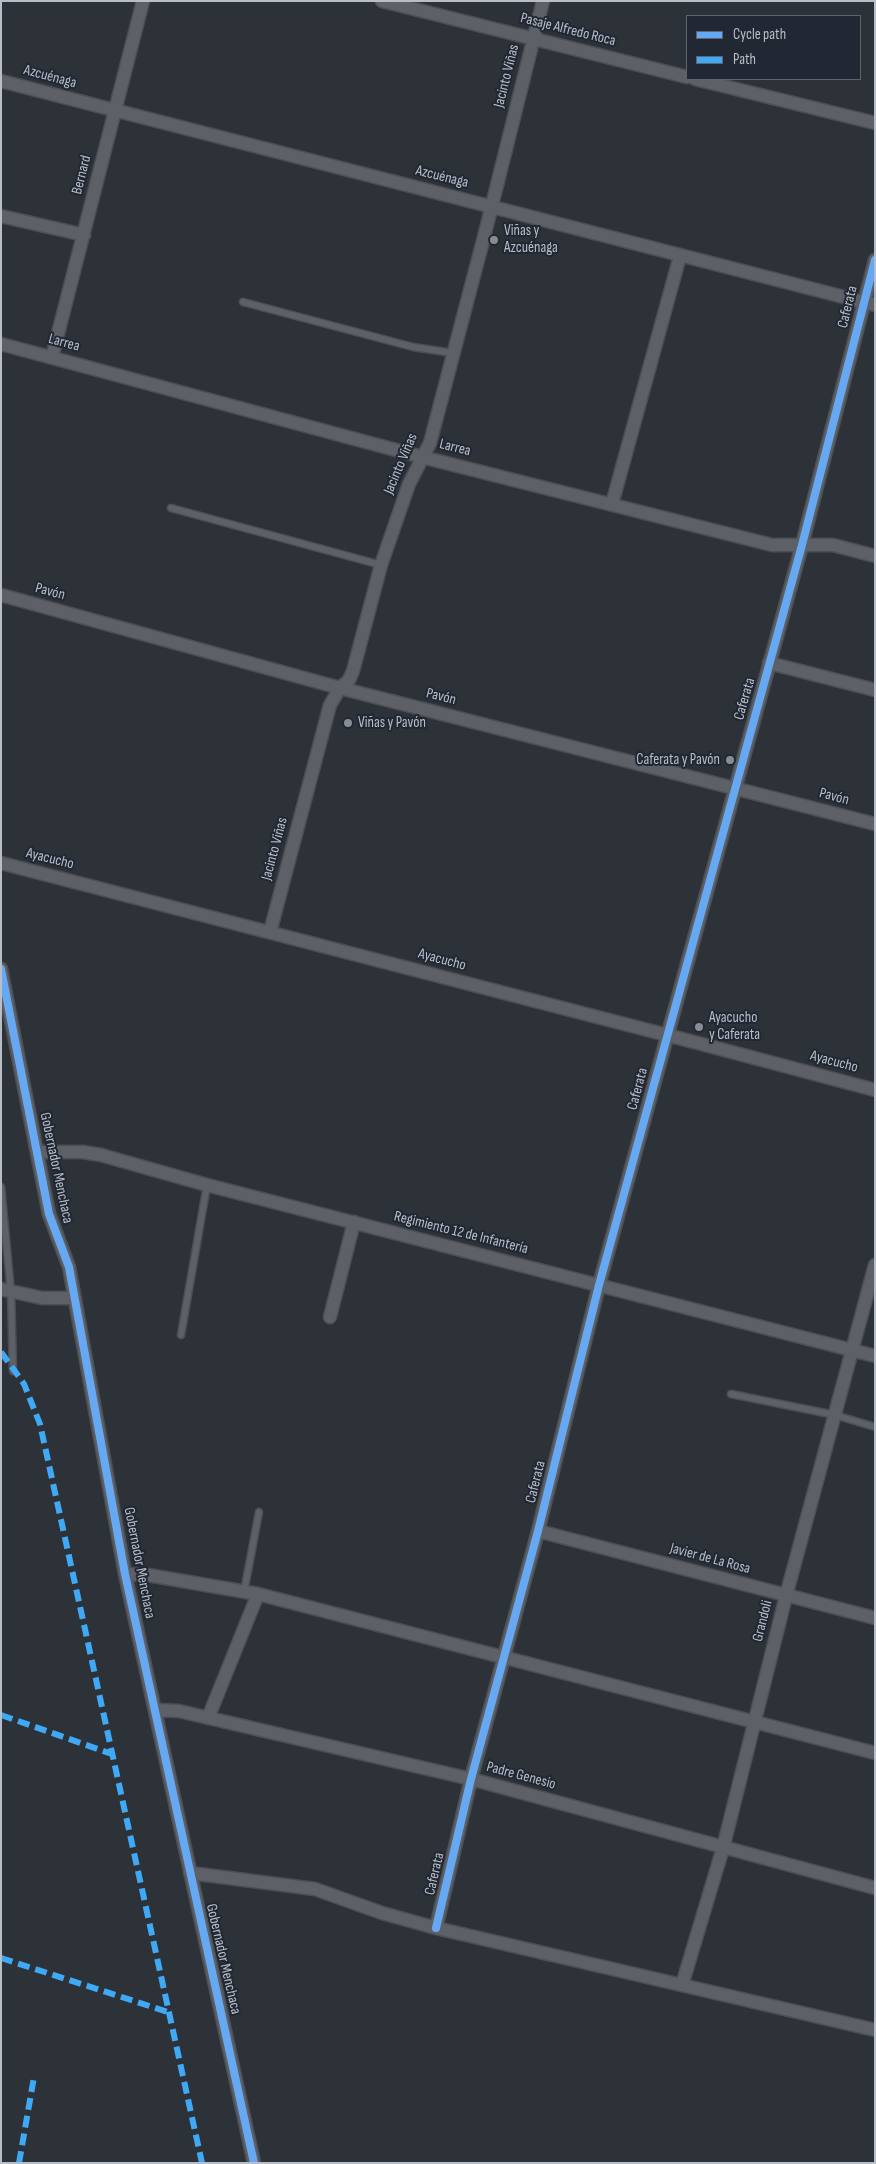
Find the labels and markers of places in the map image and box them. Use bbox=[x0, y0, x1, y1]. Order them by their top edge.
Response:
place label: Viñas y Azcuénaga bbox=[504, 222, 558, 257]
marker: Viñas y Azcuénaga bbox=[488, 234, 500, 246]
place label: Viñas y Pavón bbox=[358, 714, 426, 732]
marker: Viñas y Pavón bbox=[342, 717, 354, 729]
place label: Caferata y Pavón bbox=[636, 751, 720, 769]
marker: Caferata y Pavón bbox=[724, 754, 736, 766]
place label: Ayacucho y Caferata bbox=[709, 1009, 760, 1044]
marker: Ayacucho y Caferata bbox=[693, 1021, 705, 1033]

